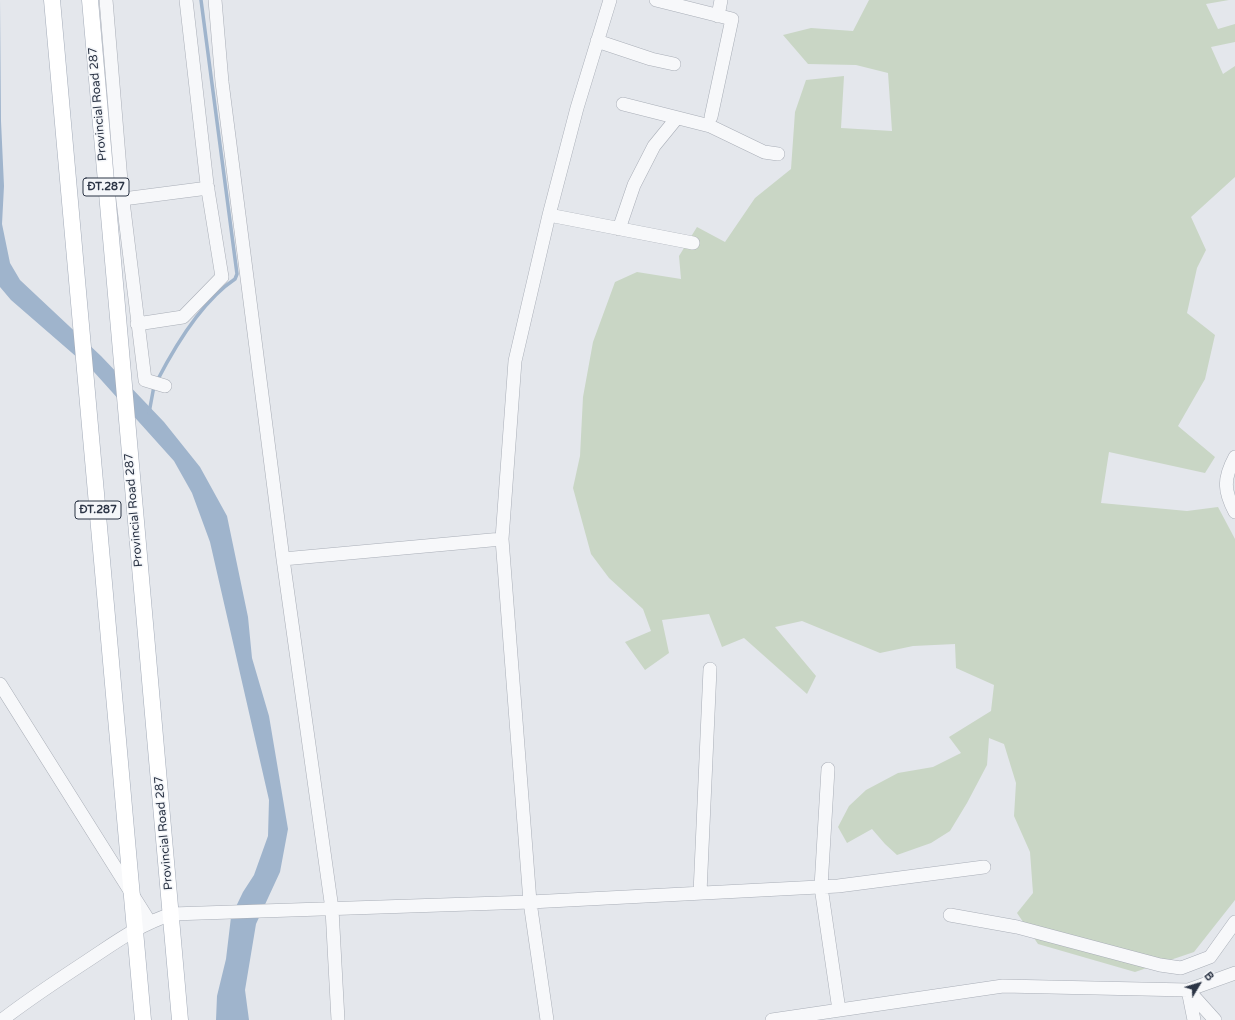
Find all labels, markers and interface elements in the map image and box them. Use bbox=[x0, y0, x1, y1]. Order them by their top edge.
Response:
street label: Provincial Road 287 bbox=[86, 46, 110, 162]
road number: ĐT.287 bbox=[83, 178, 129, 196]
street label: Provincial Road 287 bbox=[122, 452, 146, 568]
road number: ĐT.287 bbox=[75, 501, 121, 519]
street label: Provincial Road 287 bbox=[152, 775, 176, 891]
north arrow bbox=[1179, 964, 1219, 1004]
text: B bbox=[1201, 969, 1216, 983]

